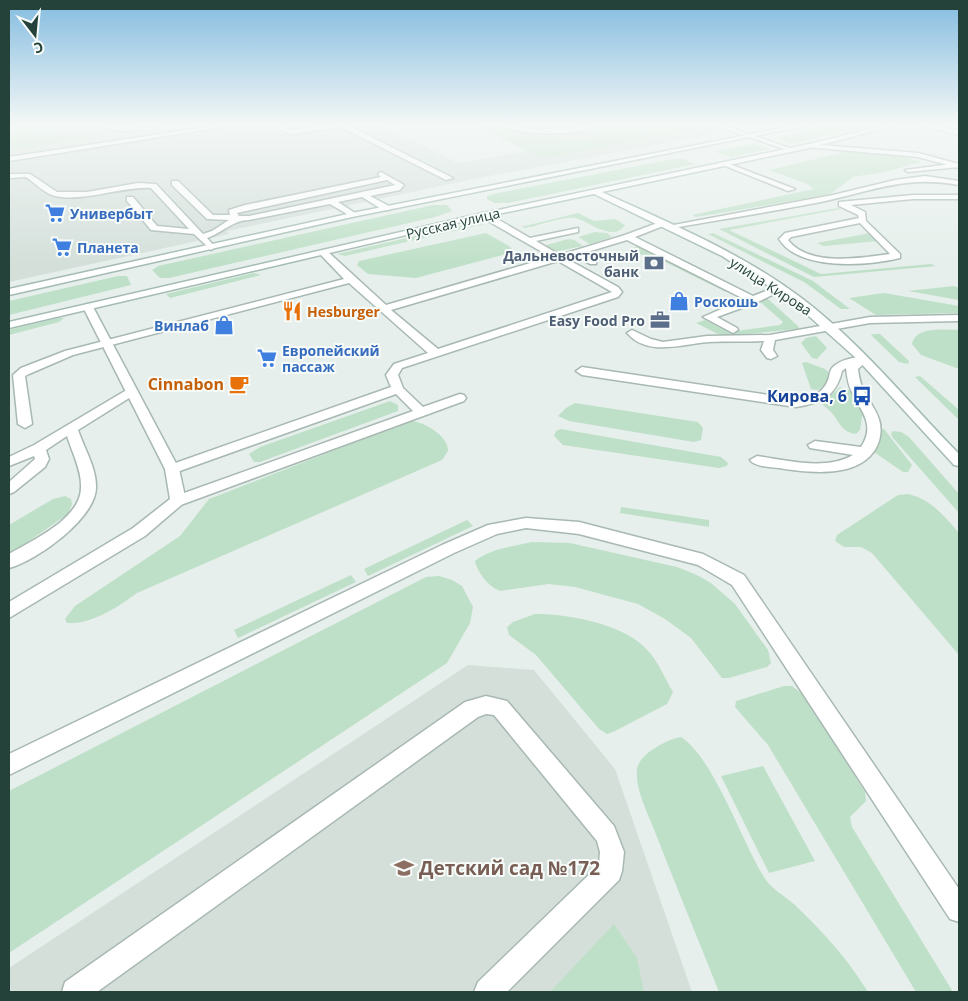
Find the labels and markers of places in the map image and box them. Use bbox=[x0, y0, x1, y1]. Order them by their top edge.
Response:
supermarket icon: Универбыт bbox=[44, 202, 66, 224]
place label: Универбыт bbox=[70, 204, 153, 223]
supermarket icon: Планета bbox=[51, 236, 73, 258]
place label: Планета bbox=[77, 238, 139, 257]
place label: Дальневосточный банк bbox=[503, 246, 639, 281]
bank icon: Дальневосточный банк bbox=[643, 252, 665, 274]
shop icon: Роскошь bbox=[668, 290, 690, 312]
place label: Роскошь bbox=[694, 292, 759, 311]
restaurant icon: Hesburger bbox=[281, 300, 303, 322]
place label: Hesburger bbox=[307, 302, 381, 321]
office icon: Easy Food Pro bbox=[649, 309, 671, 331]
place label: Easy Food Pro bbox=[549, 311, 645, 330]
shop icon: Винлаб bbox=[213, 314, 235, 336]
place label: Винлаб bbox=[154, 316, 209, 335]
place label: Европейский пассаж bbox=[282, 341, 380, 376]
supermarket icon: Европейский пассаж bbox=[256, 347, 278, 369]
place label: Cinnabon bbox=[148, 373, 224, 395]
cafe icon: Cinnabon bbox=[228, 373, 250, 395]
place label: Кирова, 6 bbox=[767, 385, 847, 407]
bus stop icon: Кирова, 6 bbox=[851, 385, 873, 407]
place label: Детский сад №172 bbox=[419, 855, 600, 881]
school or university icon: Детский сад №172 bbox=[393, 857, 415, 879]

